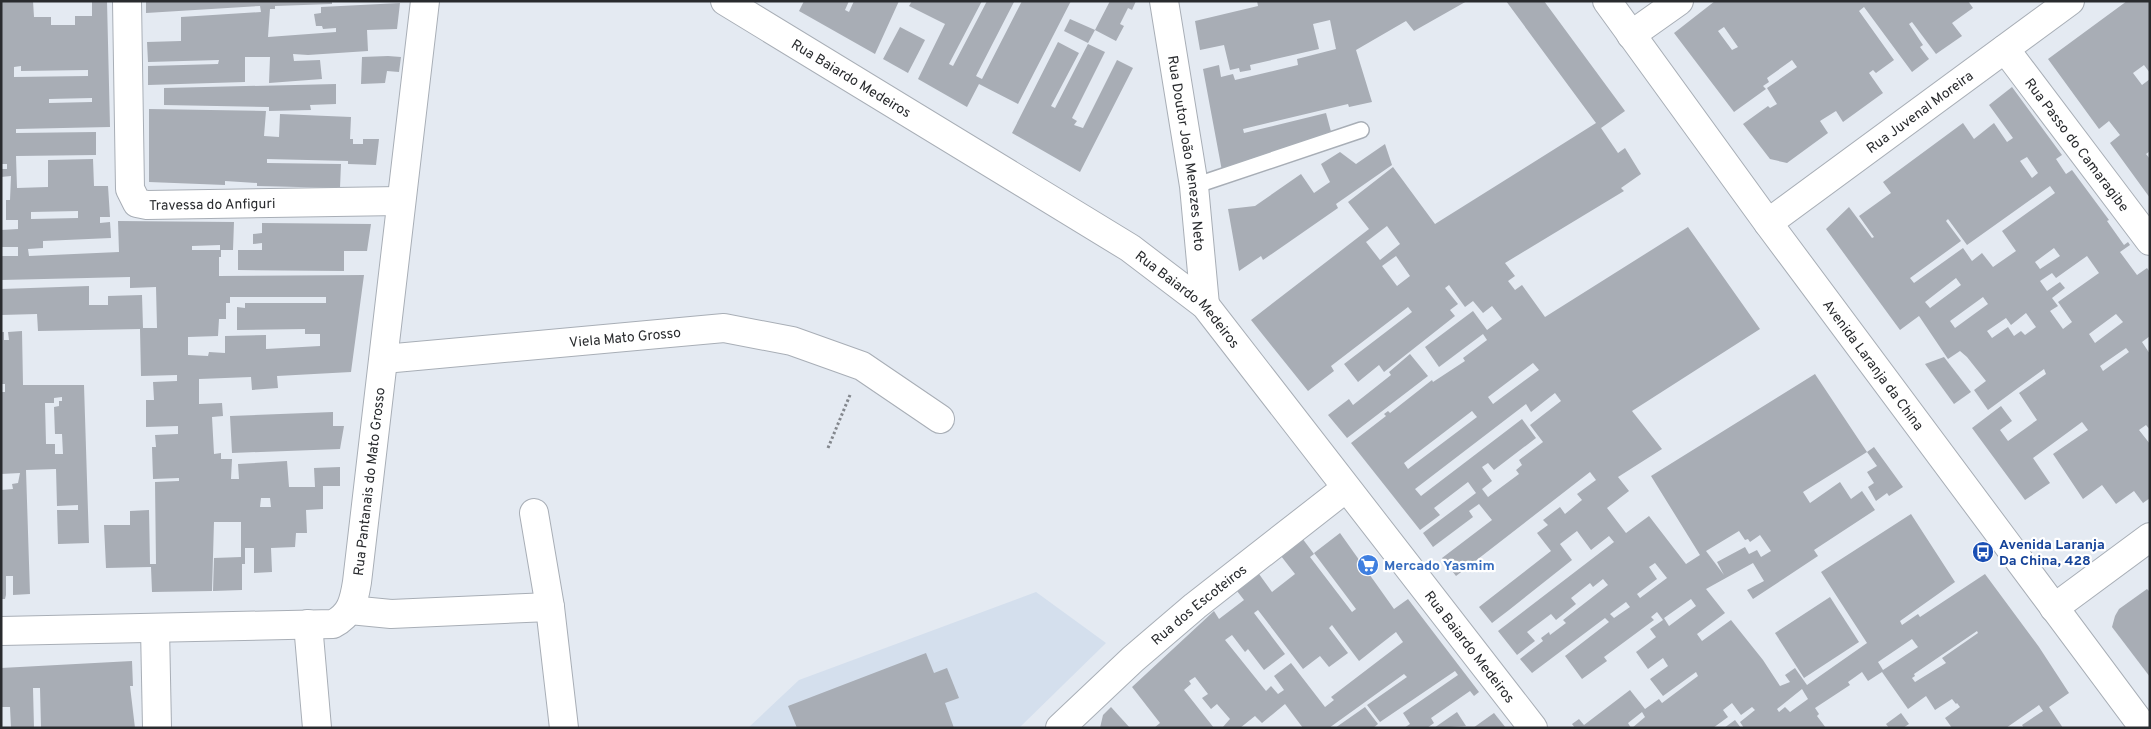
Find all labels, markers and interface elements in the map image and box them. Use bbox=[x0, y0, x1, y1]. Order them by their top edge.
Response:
street label: Rua Baiardo Medeiros bbox=[788, 36, 914, 122]
street label: Rua Doutor João Menezes Neto bbox=[1163, 54, 1207, 252]
street label: Rua Juvenal Moreira bbox=[1864, 68, 1977, 158]
street label: Rua Passo do Camaragibe bbox=[2020, 76, 2132, 216]
street label: Travessa do Anfiguri bbox=[149, 196, 276, 215]
street label: Rua Baiardo Medeiros bbox=[1131, 248, 1242, 352]
street label: Avenida Laranja da China bbox=[1818, 297, 1927, 434]
street label: Viela Mato Grosso bbox=[569, 325, 682, 352]
street label: Rua Pantanais do Mato Grosso bbox=[351, 386, 390, 577]
place label: Avenida Laranja Da China, 428 bbox=[1999, 537, 2105, 570]
bus stop icon: Avenida Laranja Da China, 428 bbox=[1971, 540, 1995, 564]
supermarket icon: Mercado Yasmim bbox=[1356, 553, 1380, 577]
place label: Mercado Yasmim bbox=[1384, 558, 1495, 575]
street label: Rua dos Escoteiros bbox=[1149, 562, 1251, 649]
street label: Rua Baiardo Medeiros bbox=[1420, 588, 1518, 707]

